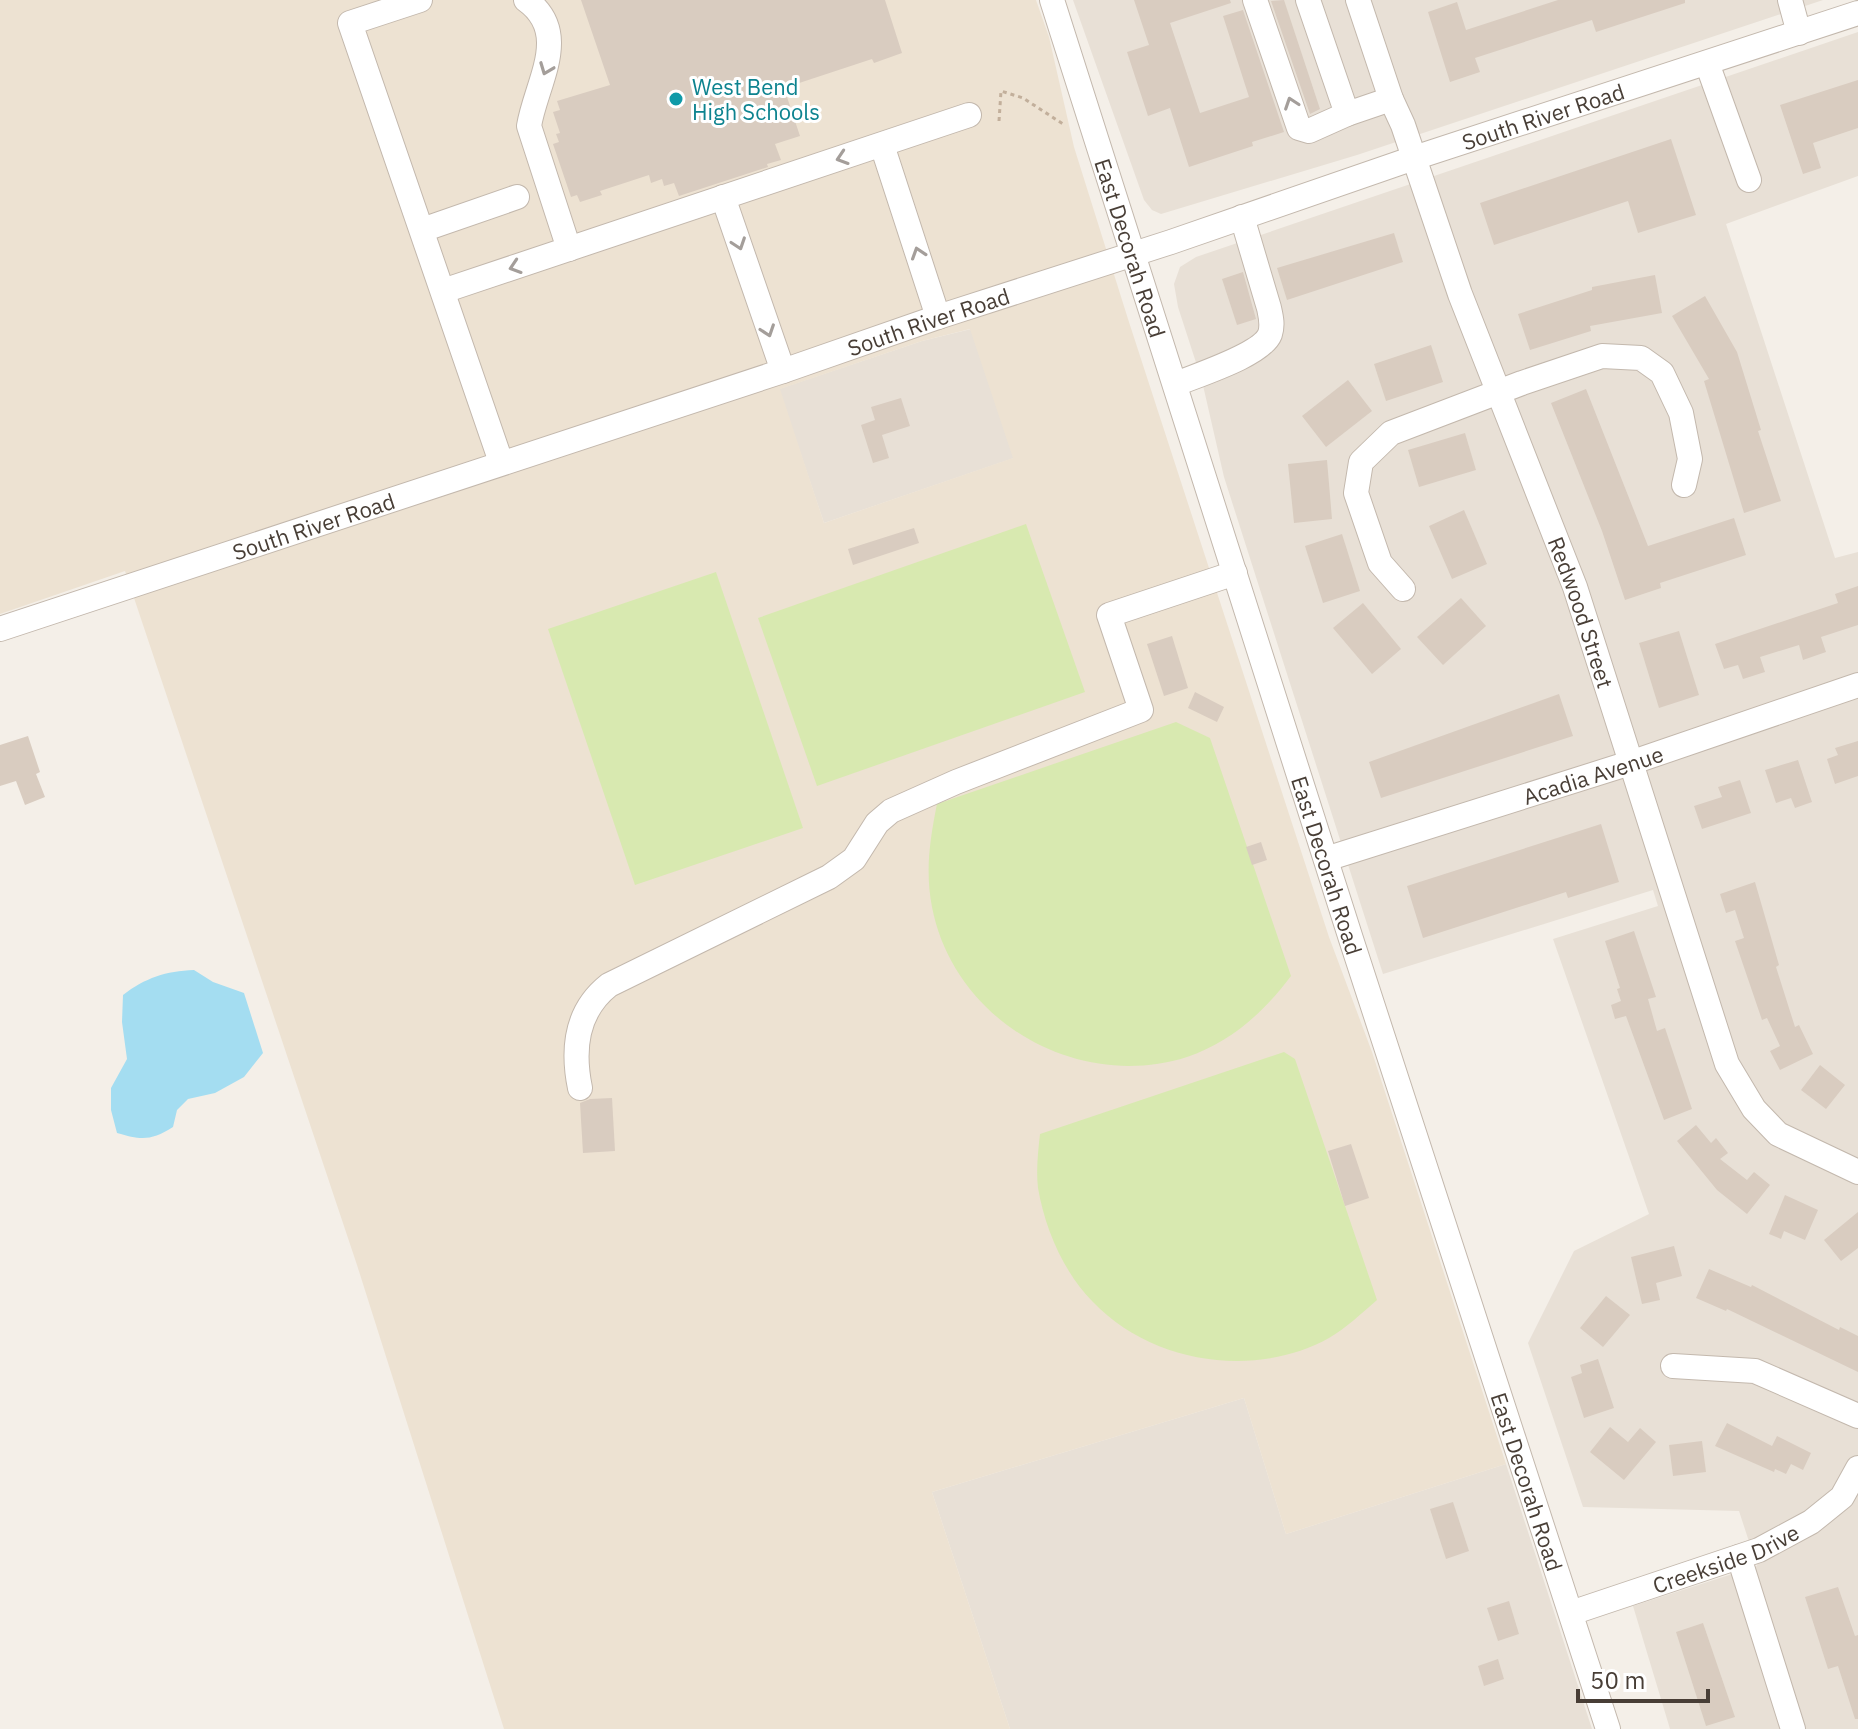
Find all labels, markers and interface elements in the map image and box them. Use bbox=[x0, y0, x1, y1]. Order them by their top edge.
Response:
one-way arrow bbox=[539, 61, 556, 75]
place label: West Bend High Schools bbox=[692, 72, 820, 126]
street label: South River Road bbox=[1458, 76, 1628, 156]
marker: West Bend High Schools bbox=[667, 90, 685, 108]
one-way arrow bbox=[1284, 97, 1300, 111]
one-way arrow bbox=[836, 148, 850, 164]
street label: East Decorah Road bbox=[1089, 155, 1173, 341]
one-way arrow bbox=[730, 237, 746, 250]
one-way arrow bbox=[911, 247, 927, 261]
one-way arrow bbox=[509, 257, 523, 273]
street label: South River Road bbox=[843, 280, 1013, 362]
one-way arrow bbox=[759, 323, 775, 337]
street label: South River Road bbox=[228, 485, 398, 566]
street label: Redwood Street bbox=[1542, 532, 1621, 692]
street label: Acadia Avenue bbox=[1519, 738, 1667, 810]
street label: East Decorah Road bbox=[1285, 772, 1370, 958]
street label: East Decorah Road bbox=[1485, 1389, 1570, 1575]
street label: Creekside Drive bbox=[1649, 1517, 1804, 1599]
scale bar bbox=[1578, 1653, 1708, 1703]
text: 50 m bbox=[1590, 1664, 1645, 1696]

